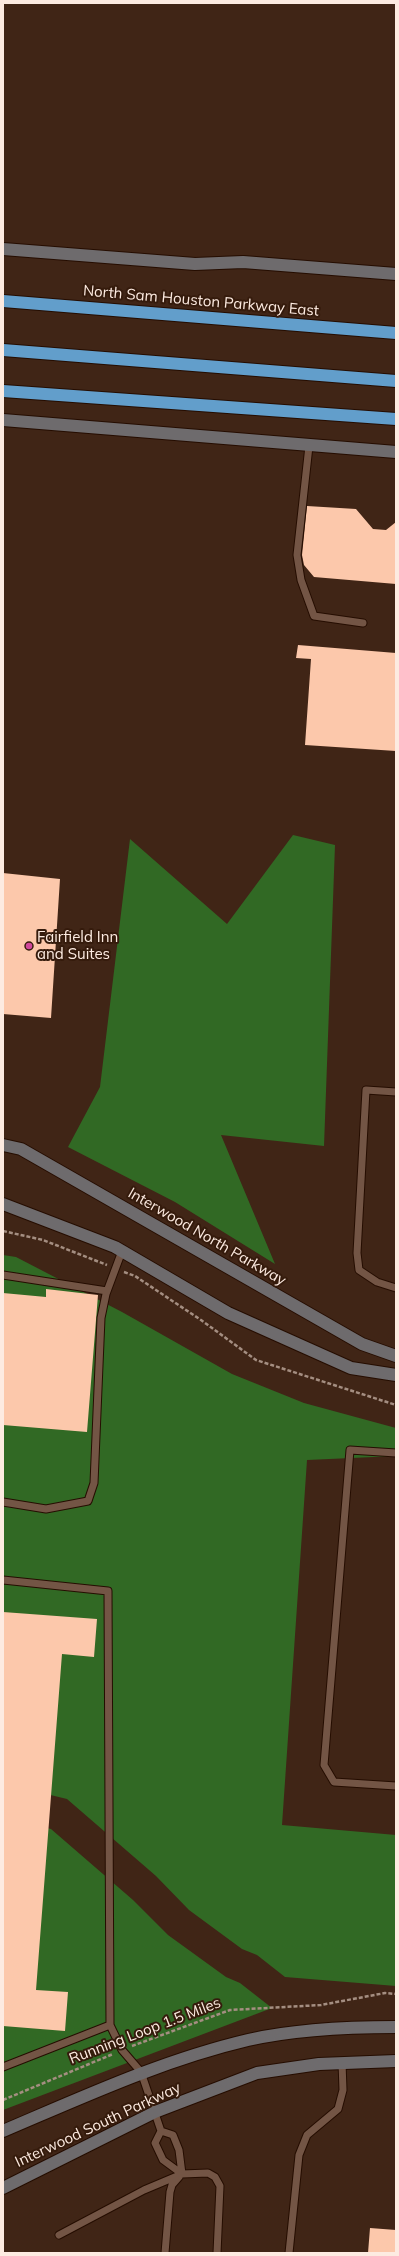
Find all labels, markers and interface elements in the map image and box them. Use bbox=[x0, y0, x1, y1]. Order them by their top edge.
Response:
street label: North Sam Houston Parkway East bbox=[82, 282, 320, 320]
place label: Fairfield Inn and Suites bbox=[37, 928, 118, 963]
marker: Fairfield Inn and Suites bbox=[24, 941, 34, 951]
street label: Interwood North Parkway bbox=[125, 1184, 289, 1290]
street label: Running Loop 1.5 Miles bbox=[67, 1994, 223, 2068]
street label: Interwood South Parkway bbox=[12, 2079, 184, 2171]

